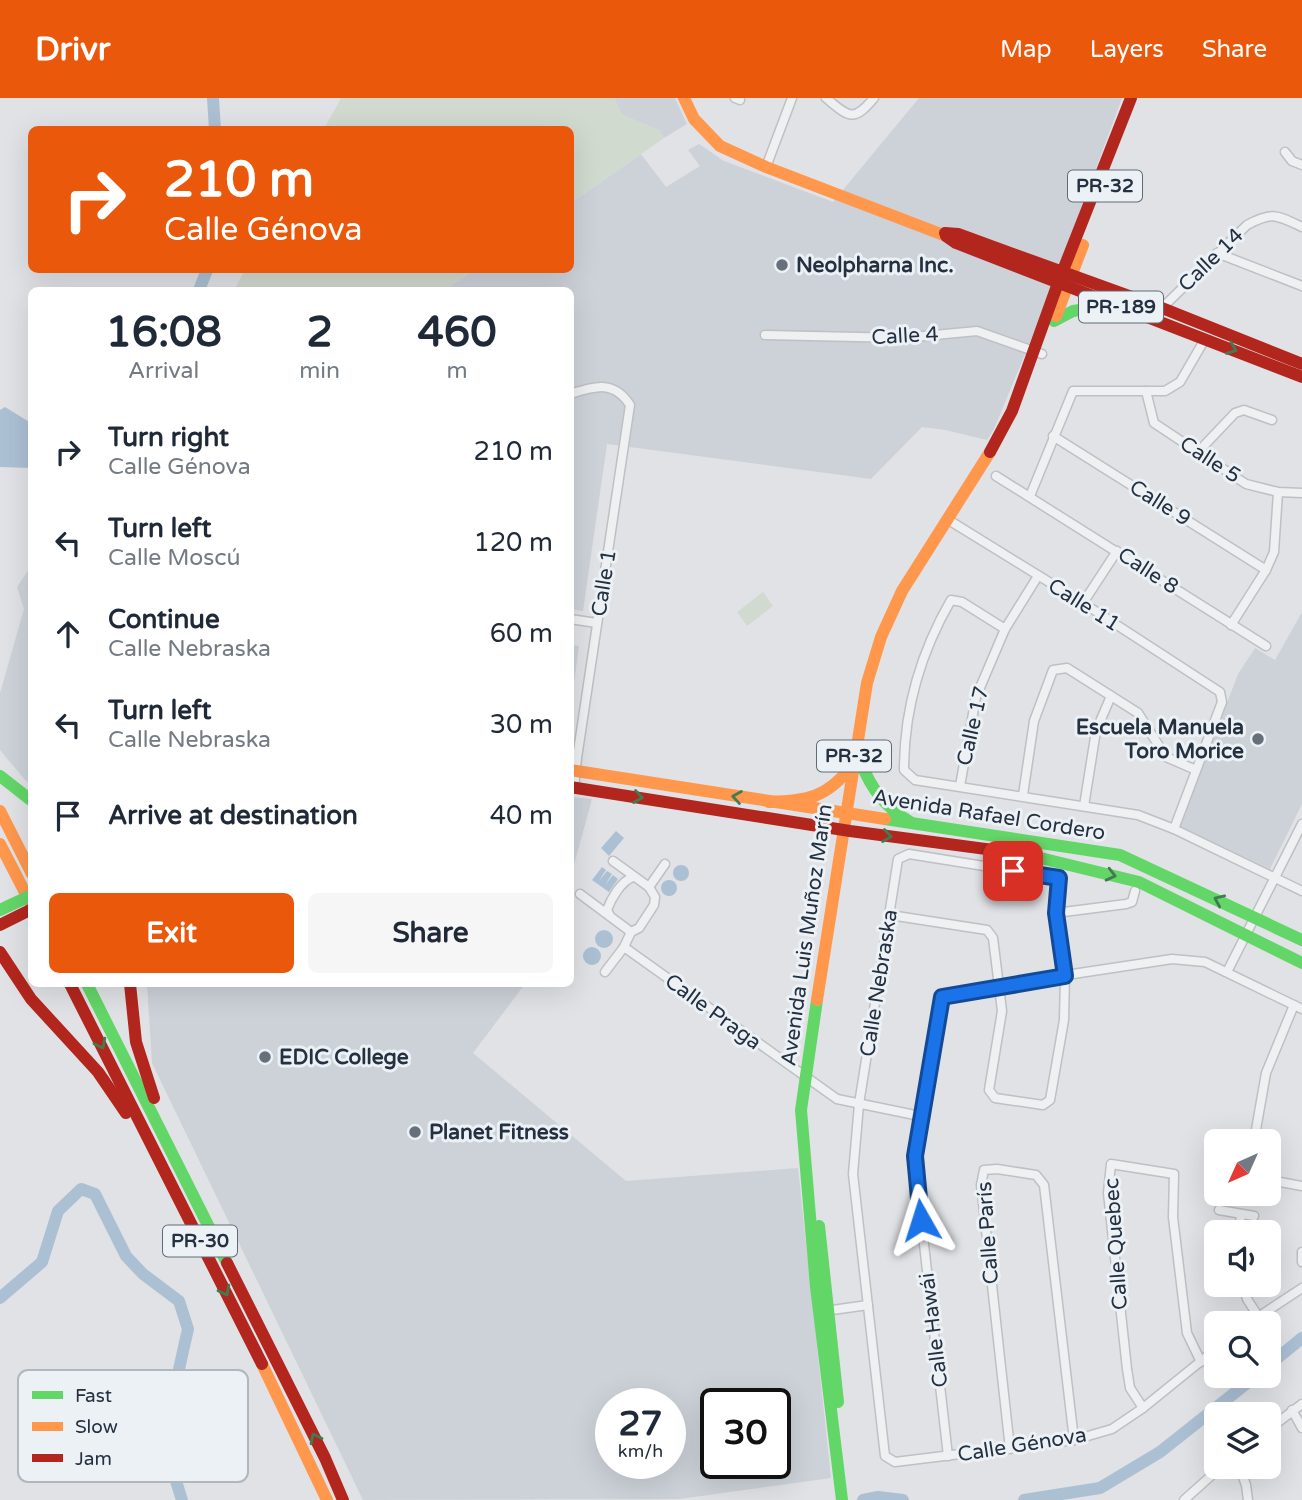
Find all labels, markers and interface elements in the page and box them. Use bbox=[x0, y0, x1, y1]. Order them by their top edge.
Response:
text: Drivr bbox=[35, 30, 110, 69]
text: Map bbox=[1000, 35, 1052, 64]
text: Layers bbox=[1090, 35, 1164, 64]
text: Share bbox=[1202, 35, 1267, 64]
text: 210 m bbox=[164, 151, 314, 210]
icon: right bbox=[49, 154, 140, 245]
road number: PR-32 bbox=[1068, 170, 1142, 202]
text: Calle Génova bbox=[164, 211, 362, 249]
street label: Calle 14 bbox=[1173, 223, 1249, 297]
place label: Neolpharna Inc. bbox=[796, 253, 954, 278]
marker: Neolpharna Inc. bbox=[774, 257, 790, 273]
road number: PR-189 bbox=[1079, 292, 1163, 322]
text: 16:08 bbox=[105, 307, 222, 358]
text: 2 bbox=[306, 307, 333, 358]
text: 460 bbox=[417, 307, 497, 358]
street label: Calle 4 bbox=[871, 322, 939, 350]
one-way arrow bbox=[1225, 341, 1237, 355]
text: Arrival bbox=[128, 357, 199, 385]
text: min bbox=[299, 357, 340, 385]
text: m bbox=[446, 357, 468, 385]
text: Turn right bbox=[108, 422, 229, 453]
street label: Calle 5 bbox=[1175, 431, 1245, 489]
icon: right bbox=[49, 433, 87, 471]
text: 210 m bbox=[473, 436, 553, 467]
text: Calle Génova bbox=[108, 453, 251, 481]
street label: Calle 9 bbox=[1125, 475, 1195, 531]
text: Turn left bbox=[108, 513, 211, 544]
icon: left bbox=[49, 524, 87, 562]
text: 120 m bbox=[473, 527, 553, 558]
street label: Calle 8 bbox=[1113, 542, 1183, 600]
text: Calle Moscú bbox=[108, 544, 241, 572]
street label: Calle 1 bbox=[586, 548, 622, 618]
street label: Calle 11 bbox=[1043, 573, 1125, 637]
text: Continue bbox=[108, 604, 220, 635]
icon: ahead bbox=[49, 615, 87, 653]
text: 60 m bbox=[490, 618, 553, 649]
text: Calle Nebraska bbox=[108, 635, 271, 663]
street label: Calle 17 bbox=[952, 684, 994, 768]
text: Turn left bbox=[108, 695, 211, 726]
icon: left bbox=[49, 706, 87, 744]
text: 30 m bbox=[490, 709, 553, 740]
place label: Escuela Manuela Toro Morice bbox=[1076, 715, 1244, 764]
text: Calle Nebraska bbox=[108, 726, 271, 754]
marker: Escuela Manuela Toro Morice bbox=[1250, 731, 1266, 747]
road number: PR-32 bbox=[817, 740, 891, 772]
street label: Avenida Rafael Cordero bbox=[871, 784, 1107, 846]
one-way arrow bbox=[632, 789, 644, 804]
one-way arrow bbox=[731, 790, 743, 805]
icon: arrive bbox=[49, 797, 87, 835]
text: Arrive at destination bbox=[108, 800, 358, 831]
text: 40 m bbox=[490, 800, 553, 831]
street label: Avenida Luis Muñoz Marín bbox=[776, 802, 838, 1068]
one-way arrow bbox=[881, 829, 893, 844]
pin bbox=[983, 841, 1043, 901]
icon: arrive bbox=[994, 852, 1032, 890]
one-way arrow bbox=[1105, 867, 1117, 881]
button: Exit bbox=[49, 893, 294, 973]
button: Share bbox=[308, 893, 553, 973]
one-way arrow bbox=[1213, 894, 1226, 908]
street label: Calle Nebraska bbox=[855, 908, 903, 1058]
street label: Calle Praga bbox=[660, 969, 766, 1055]
one-way arrow bbox=[92, 1037, 106, 1050]
place label: EDIC College bbox=[279, 1045, 409, 1070]
marker: EDIC College bbox=[257, 1049, 273, 1065]
place label: Planet Fitness bbox=[429, 1120, 569, 1145]
marker: Planet Fitness bbox=[407, 1124, 423, 1140]
north arrow bbox=[1204, 1129, 1281, 1206]
map controls bbox=[1204, 1129, 1281, 1479]
street label: Calle Quebec bbox=[1099, 1177, 1133, 1311]
street label: Calle París bbox=[972, 1181, 1004, 1285]
position arrow bbox=[884, 1183, 958, 1257]
button: sound bbox=[1204, 1220, 1281, 1297]
road number: PR-30 bbox=[163, 1226, 237, 1256]
street label: Calle Hawái bbox=[915, 1271, 953, 1389]
one-way arrow bbox=[217, 1284, 231, 1297]
button: search bbox=[1204, 1311, 1281, 1388]
legend bbox=[18, 1370, 248, 1482]
text: Fast bbox=[75, 1385, 112, 1407]
speed limit sign: 30 bbox=[700, 1388, 791, 1479]
button: layers bbox=[1204, 1402, 1281, 1479]
text: 27 bbox=[619, 1403, 662, 1445]
text: Slow bbox=[75, 1416, 118, 1438]
street label: Calle Génova bbox=[956, 1422, 1088, 1468]
one-way arrow bbox=[310, 1433, 324, 1445]
text: km/h bbox=[618, 1440, 663, 1462]
text: Jam bbox=[75, 1448, 112, 1470]

